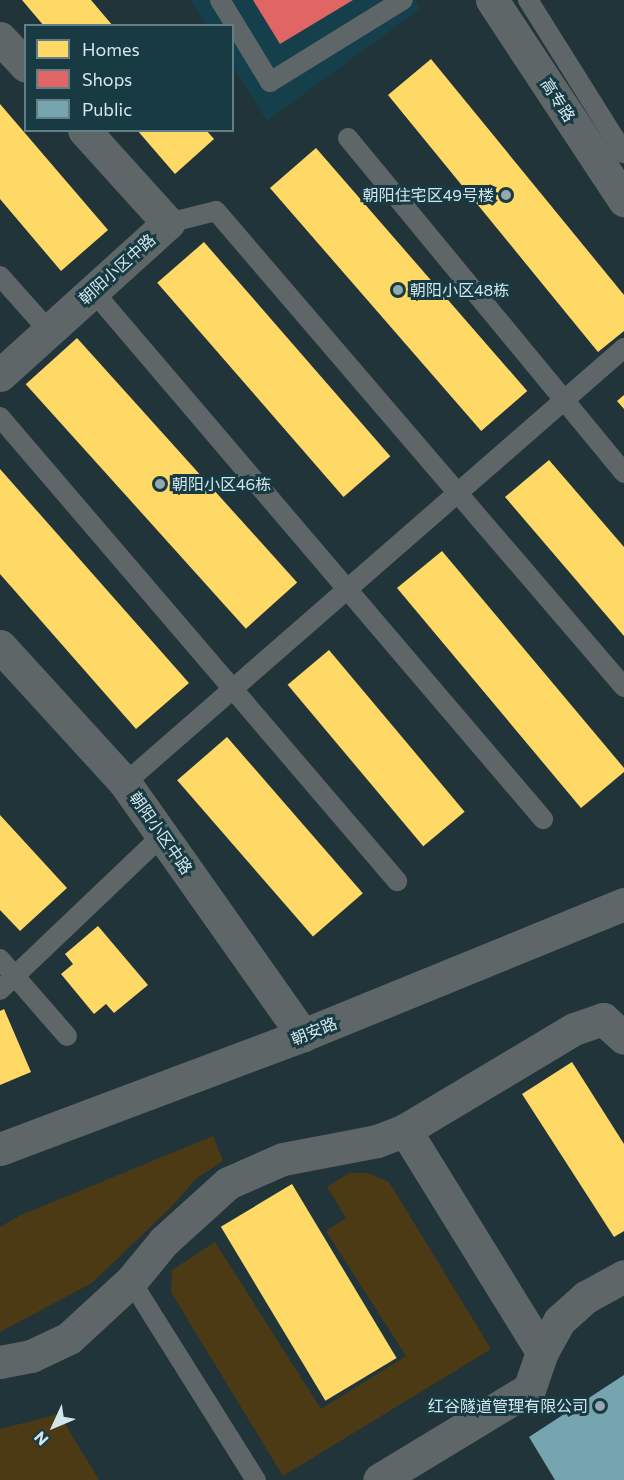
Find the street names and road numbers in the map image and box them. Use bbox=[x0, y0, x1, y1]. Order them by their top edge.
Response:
street label: 高专路 bbox=[537, 75, 579, 125]
street label: 朝阳小区中路 bbox=[75, 230, 159, 308]
street label: 朝阳小区中路 bbox=[126, 788, 196, 878]
street label: 朝安路 bbox=[288, 1013, 340, 1049]

